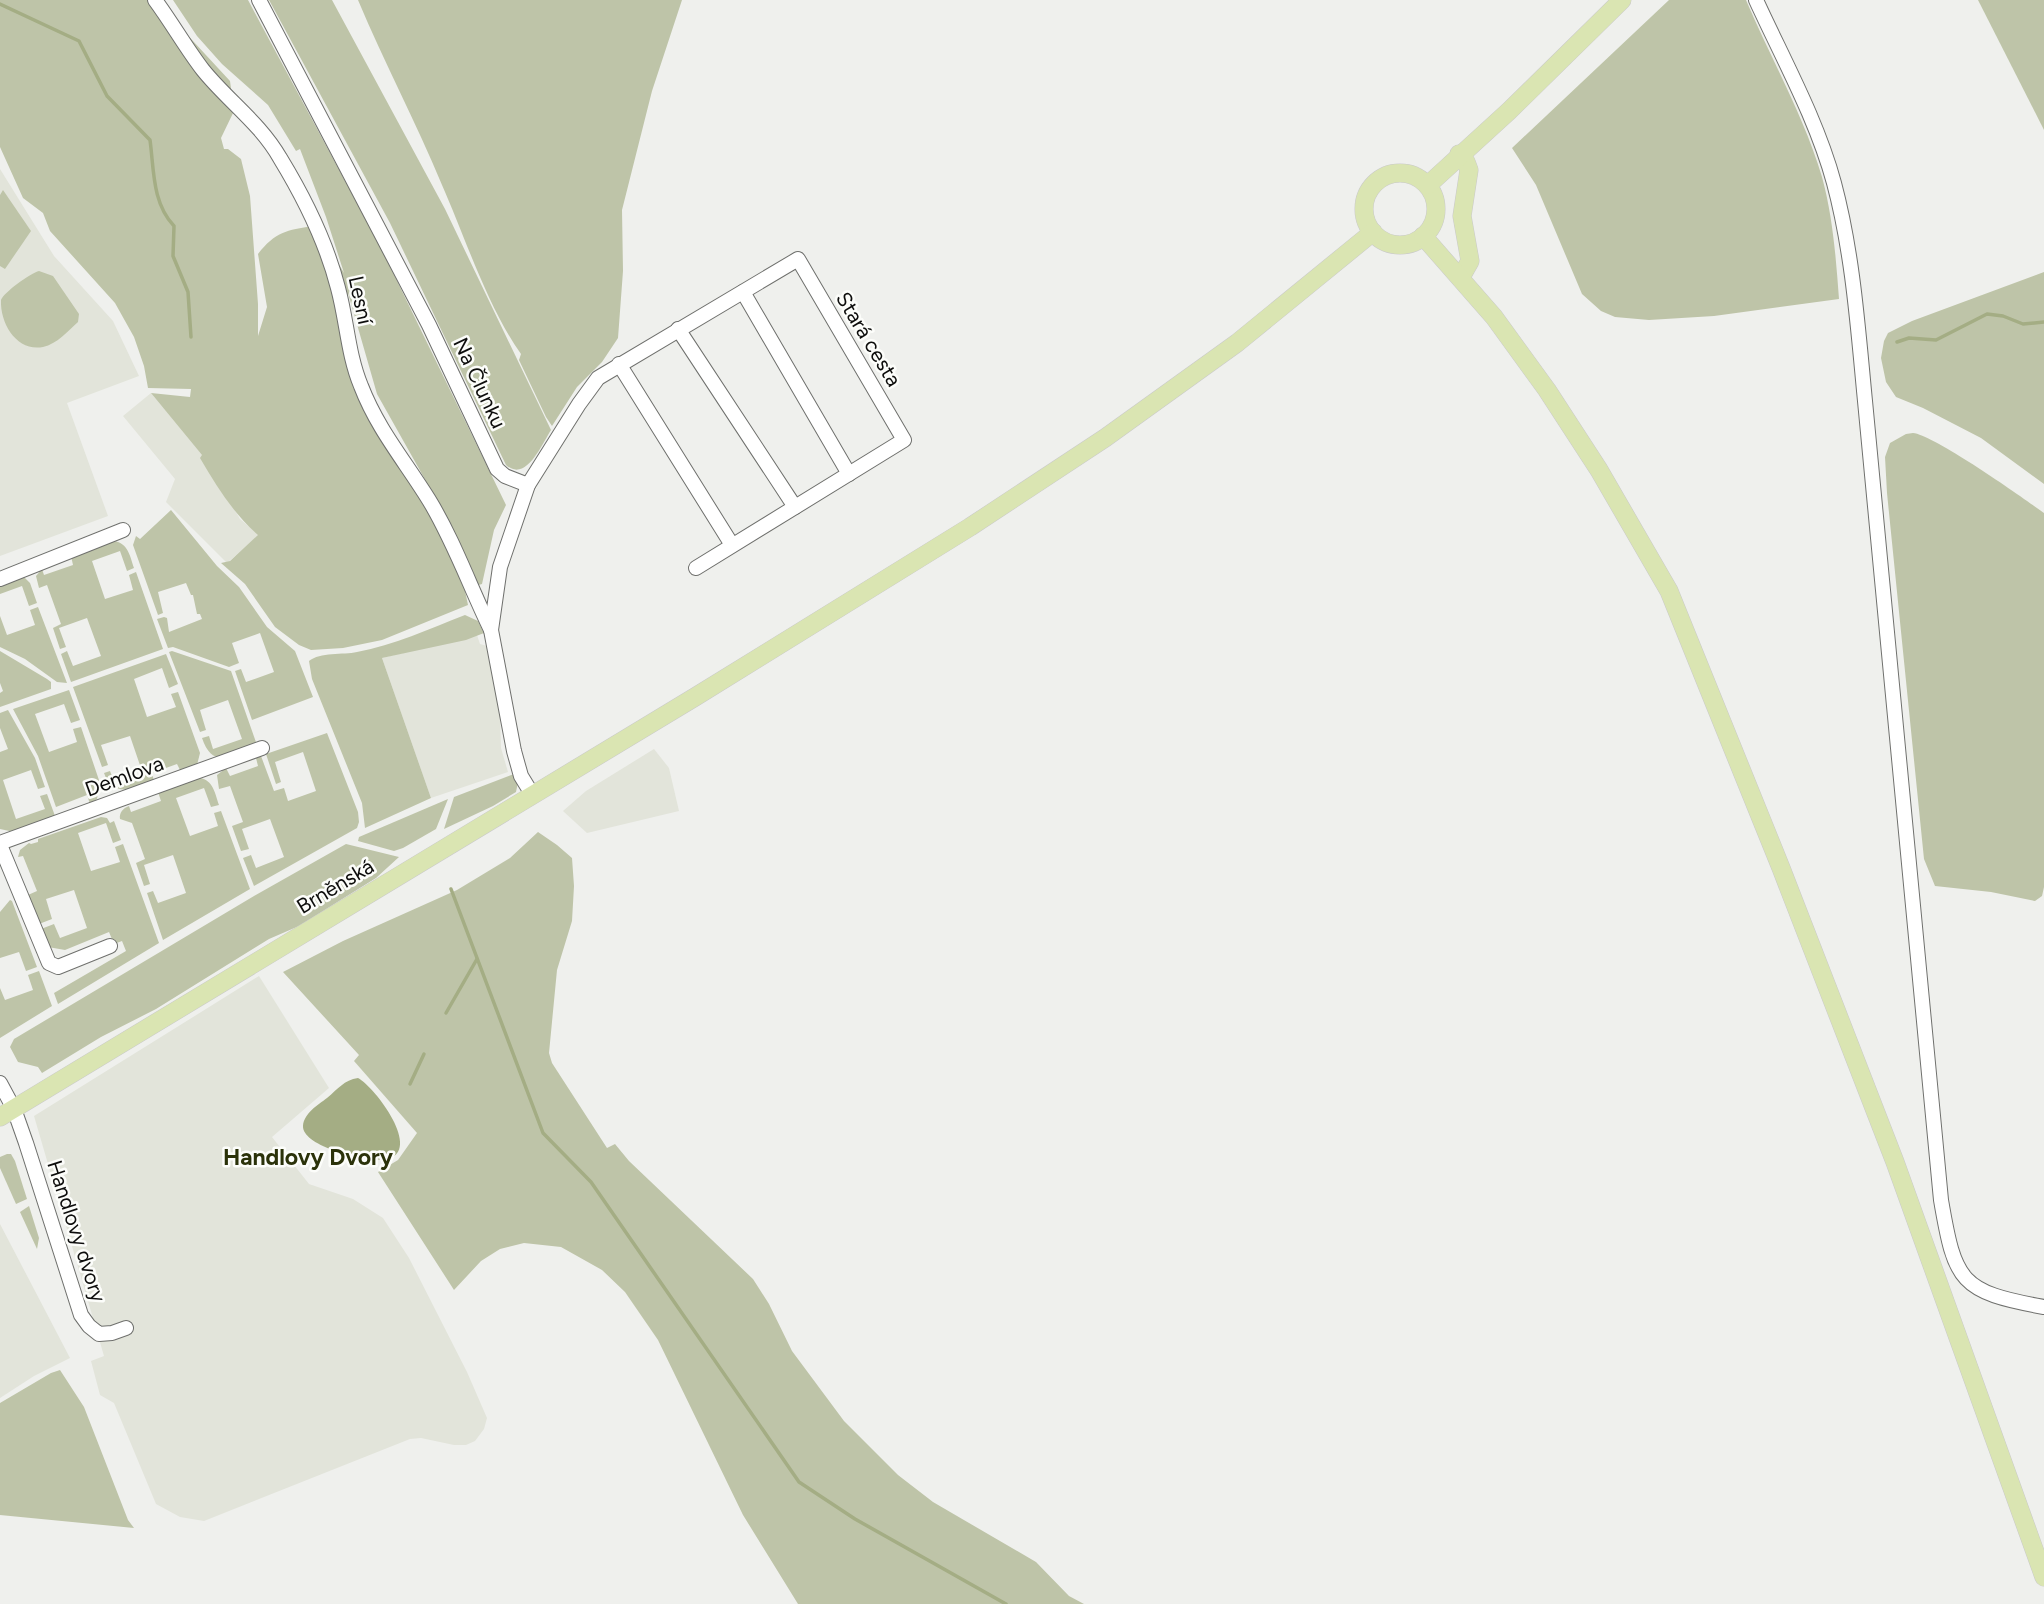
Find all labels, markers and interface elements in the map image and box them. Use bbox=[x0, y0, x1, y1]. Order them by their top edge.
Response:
street label: Lesní bbox=[344, 274, 379, 328]
street label: Stará cesta bbox=[831, 287, 907, 391]
street label: Na Člunku bbox=[448, 334, 512, 432]
street label: Demlova bbox=[81, 750, 167, 802]
street label: Brněnská bbox=[292, 853, 378, 919]
district label: Handlovy Dvory bbox=[223, 1143, 394, 1171]
street label: Handlovy dvory bbox=[42, 1157, 112, 1305]

